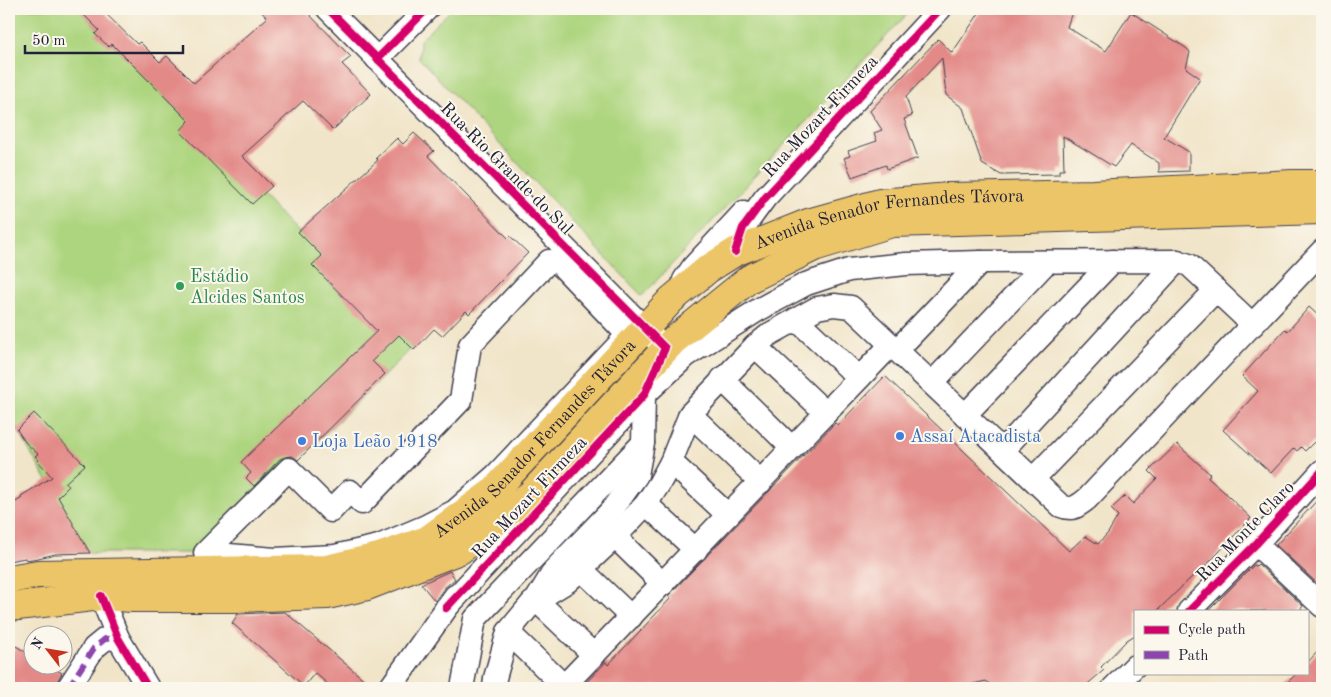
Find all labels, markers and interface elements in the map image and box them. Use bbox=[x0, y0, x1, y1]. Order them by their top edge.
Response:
scale bar bbox=[25, 22, 182, 54]
text: 50 m bbox=[32, 34, 66, 49]
street label: Rua Mozart Firmeza bbox=[760, 52, 882, 181]
street label: Rua Rio Grande do Sul bbox=[437, 99, 576, 238]
street label: Avenida Senador Fernandes Távora bbox=[752, 187, 1024, 253]
place label: Estádio Alcides Santos bbox=[190, 268, 305, 307]
marker: Estádio Alcides Santos bbox=[174, 280, 186, 292]
street label: Avenida Senador Fernandes Távora bbox=[431, 336, 640, 542]
place label: Assaí Atacadista bbox=[910, 428, 1041, 446]
marker: Assaí Atacadista bbox=[894, 430, 906, 442]
place label: Loja Leão 1918 bbox=[312, 433, 438, 451]
street label: Rua Mozart Firmeza bbox=[469, 433, 591, 562]
marker: Loja Leão 1918 bbox=[296, 435, 308, 447]
street label: Rua Monte Claro bbox=[1193, 478, 1298, 585]
legend bbox=[1134, 610, 1308, 674]
text: Cycle path bbox=[1178, 623, 1246, 638]
north arrow bbox=[22, 624, 72, 674]
text: N bbox=[29, 635, 47, 652]
text: Path bbox=[1178, 649, 1208, 664]

